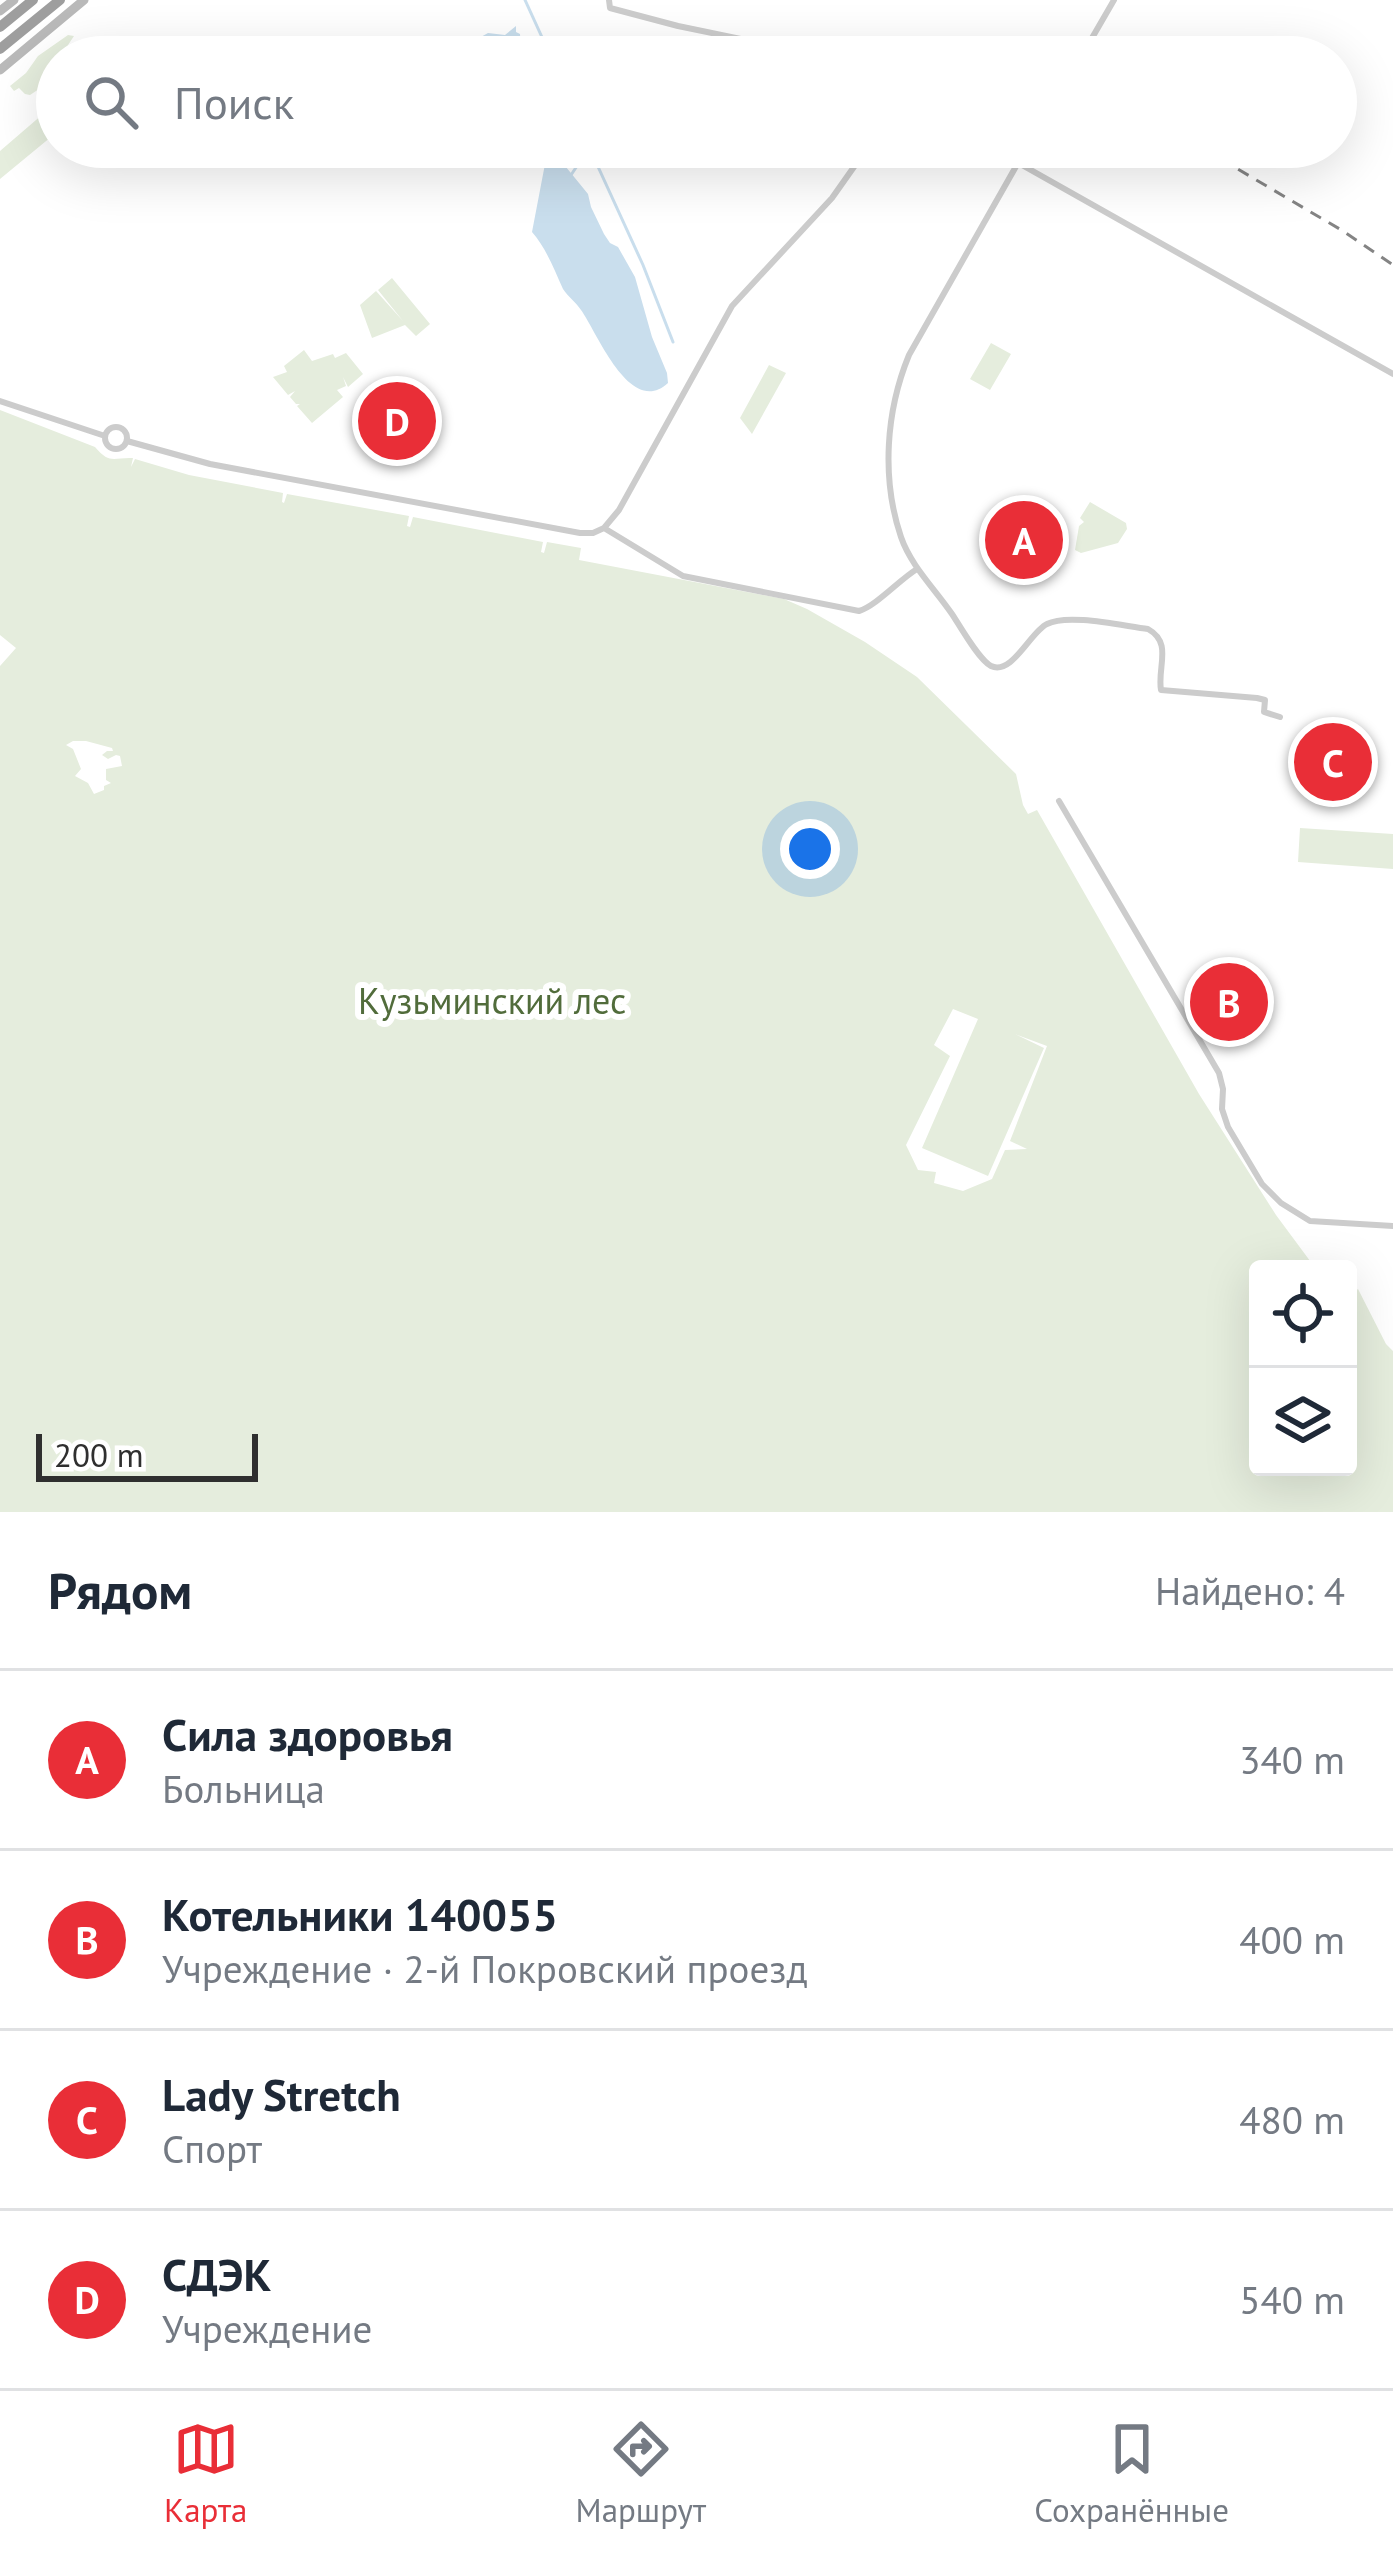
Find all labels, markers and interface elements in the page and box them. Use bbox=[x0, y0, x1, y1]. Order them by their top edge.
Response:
search box bbox=[36, 36, 1357, 168]
icon: search bbox=[78, 69, 144, 135]
text: Поиск bbox=[174, 73, 294, 131]
pin: D bbox=[358, 376, 436, 466]
pin: A bbox=[985, 495, 1063, 585]
pin: C bbox=[1294, 717, 1372, 807]
your location bbox=[780, 819, 840, 879]
pin: B bbox=[1190, 957, 1268, 1047]
park label: Кузьминский лес bbox=[358, 977, 626, 1024]
map controls bbox=[1249, 1260, 1357, 1476]
button: locate bbox=[1249, 1260, 1357, 1368]
button: layers bbox=[1249, 1368, 1357, 1476]
scale bar bbox=[36, 1428, 258, 1481]
text: 200 m bbox=[54, 1433, 144, 1476]
text: Рядом bbox=[48, 1557, 192, 1623]
text: Найдено: 4 bbox=[1155, 1565, 1345, 1616]
text: Сила здоровья bbox=[162, 1705, 453, 1763]
text: A bbox=[75, 1734, 99, 1785]
text: 340 m bbox=[1239, 1734, 1345, 1785]
text: Больница bbox=[162, 1763, 325, 1814]
text: Котельники 140055 bbox=[162, 1885, 558, 1943]
text: B bbox=[75, 1914, 99, 1965]
text: 400 m bbox=[1239, 1914, 1345, 1965]
text: Учреждение · 2-й Покровский проезд bbox=[162, 1943, 808, 1994]
text: Lady Stretch bbox=[162, 2065, 401, 2123]
text: C bbox=[76, 2094, 98, 2145]
text: 480 m bbox=[1239, 2094, 1345, 2145]
text: Спорт bbox=[162, 2123, 262, 2174]
text: СДЭК bbox=[162, 2245, 272, 2303]
text: D bbox=[74, 2274, 100, 2325]
text: 540 m bbox=[1239, 2274, 1345, 2325]
text: Учреждение bbox=[162, 2303, 372, 2354]
tab: Карта bbox=[164, 2416, 247, 2531]
tab: Маршрут bbox=[576, 2416, 706, 2531]
tab: Сохранённые bbox=[1034, 2416, 1229, 2531]

